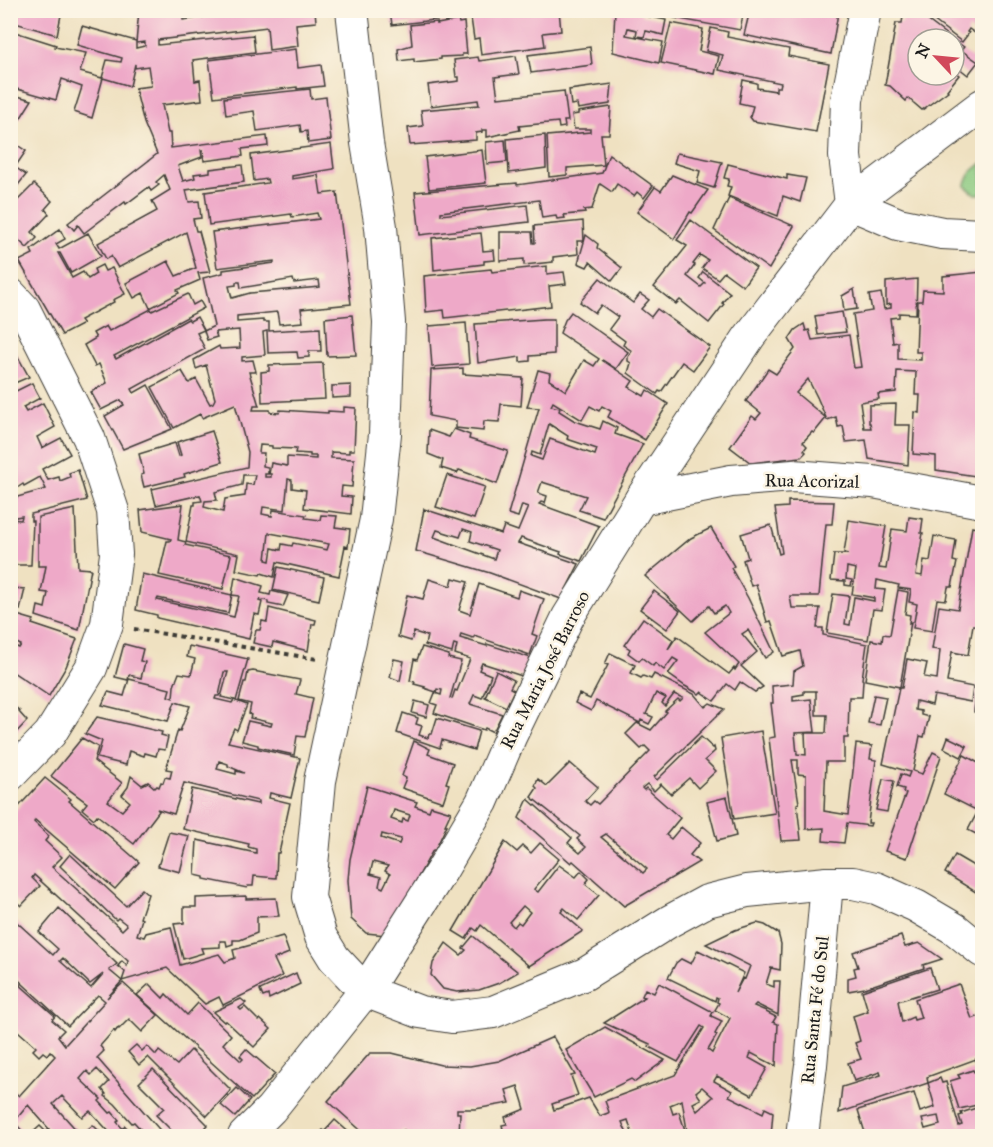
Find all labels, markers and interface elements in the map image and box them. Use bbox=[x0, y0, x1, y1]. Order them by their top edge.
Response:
north arrow bbox=[906, 27, 966, 87]
text: N bbox=[911, 40, 935, 61]
street label: Rua Acorizal bbox=[764, 469, 860, 493]
street label: Rua Maria José Barroso bbox=[496, 587, 595, 753]
street label: Rua Santa Fé do Sul bbox=[796, 935, 834, 1085]

